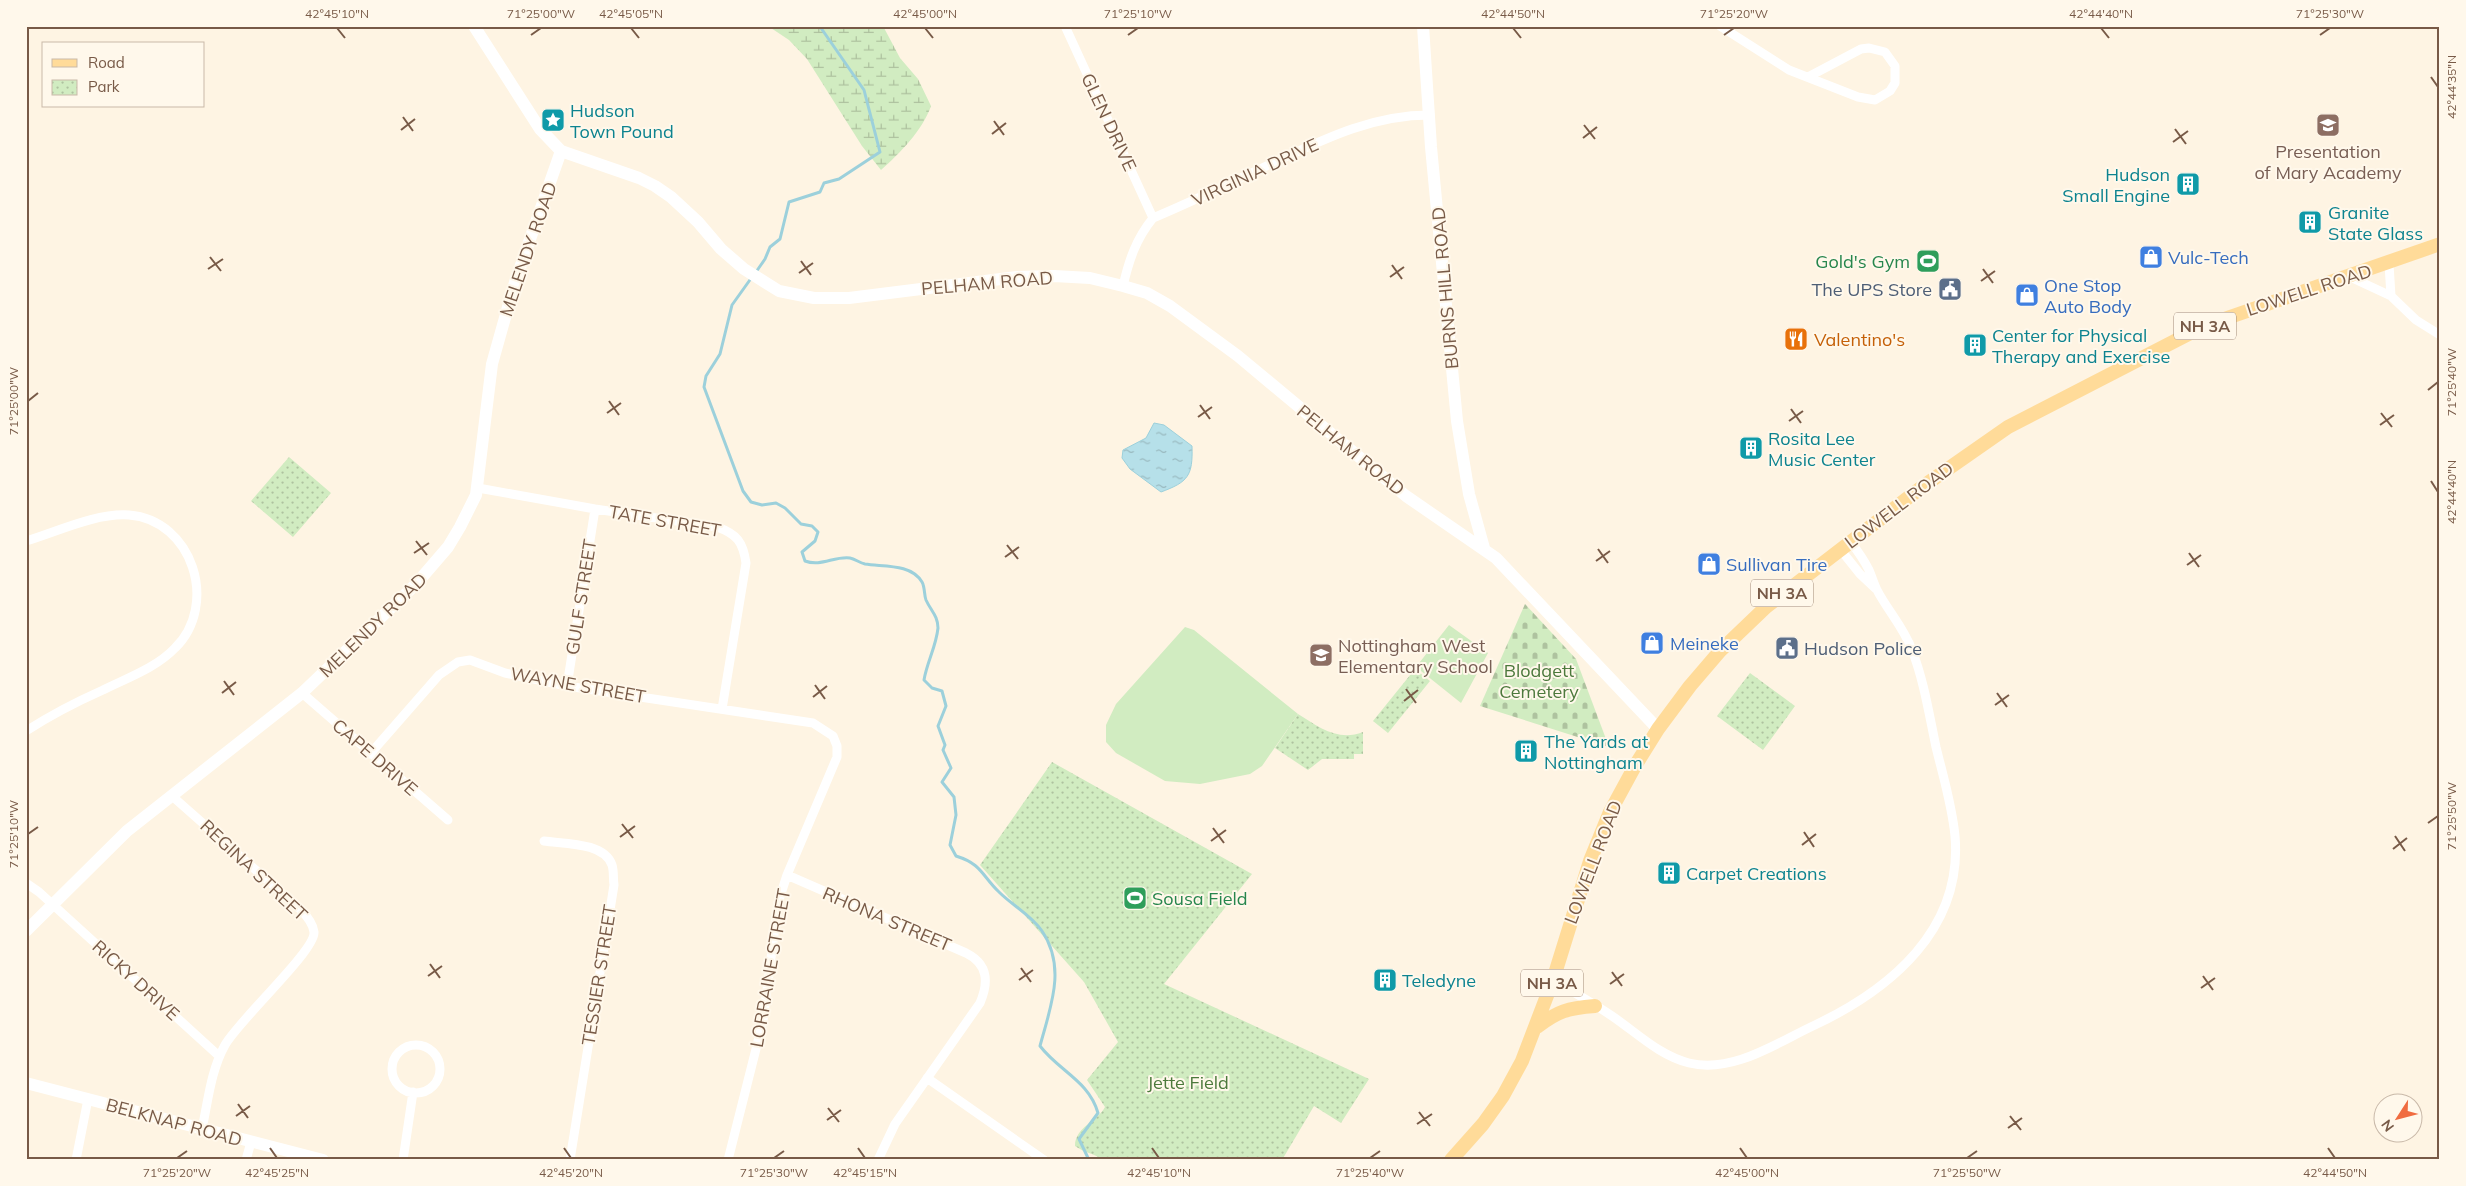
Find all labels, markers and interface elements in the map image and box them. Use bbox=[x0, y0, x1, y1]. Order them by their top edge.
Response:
text: 42°45'10"N bbox=[305, 6, 369, 21]
text: 71°25'00"W bbox=[507, 6, 575, 21]
text: 42°45'05"N bbox=[599, 6, 663, 21]
text: 42°45'00"N bbox=[893, 6, 957, 21]
text: 71°25'10"W bbox=[1104, 6, 1172, 21]
text: 42°44'50"N bbox=[1481, 6, 1545, 21]
text: 71°25'20"W bbox=[1700, 6, 1768, 21]
text: 42°44'40"N bbox=[2069, 6, 2133, 21]
text: 71°25'30"W bbox=[2296, 6, 2364, 21]
legend bbox=[42, 42, 205, 108]
text: Road bbox=[88, 53, 125, 72]
text: 42°44'35"N bbox=[2444, 55, 2459, 119]
street label: GLEN DRIVE bbox=[1076, 69, 1142, 175]
text: Park bbox=[88, 77, 120, 96]
place label: Hudson Town Pound bbox=[570, 99, 674, 143]
place icon: Hudson Town Pound bbox=[540, 107, 566, 133]
school or university icon: Presentation of Mary Academy bbox=[2315, 112, 2341, 138]
street label: VIRGINIA DRIVE bbox=[1188, 133, 1322, 211]
place label: Presentation of Mary Academy bbox=[2254, 140, 2402, 184]
place label: Hudson Small Engine bbox=[2062, 163, 2170, 207]
building icon: Hudson Small Engine bbox=[2175, 171, 2201, 197]
street label: MELENDY ROAD bbox=[494, 179, 562, 319]
place label: Granite State Glass bbox=[2328, 201, 2423, 245]
street label: BURNS HILL ROAD bbox=[1426, 206, 1464, 370]
building icon: Granite State Glass bbox=[2297, 209, 2323, 235]
shop icon: Vulc-Tech bbox=[2138, 244, 2164, 270]
place label: Vulc-Tech bbox=[2168, 246, 2249, 269]
sports icon: Gold's Gym bbox=[1915, 248, 1941, 274]
place label: Gold's Gym bbox=[1815, 250, 1910, 273]
street label: LOWELL ROAD bbox=[2243, 259, 2375, 321]
street label: PELHAM ROAD bbox=[920, 266, 1054, 300]
place label: One Stop Auto Body bbox=[2044, 274, 2132, 318]
public building icon: The UPS Store bbox=[1937, 276, 1963, 302]
place label: The UPS Store bbox=[1811, 278, 1932, 301]
shop icon: One Stop Auto Body bbox=[2014, 282, 2040, 308]
road number: NH 3A bbox=[2174, 312, 2236, 340]
place label: Center for Physical Therapy and Exercise bbox=[1992, 324, 2170, 368]
restaurant icon: Valentino's bbox=[1783, 326, 1809, 352]
place label: Valentino's bbox=[1814, 328, 1905, 351]
building icon: Center for Physical Therapy and Exercise bbox=[1962, 332, 1988, 358]
text: 71°25'40"W bbox=[2444, 348, 2459, 416]
text: 71°25'00"W bbox=[6, 367, 21, 435]
street label: PELHAM ROAD bbox=[1292, 400, 1410, 500]
place label: Rosita Lee Music Center bbox=[1768, 427, 1876, 471]
building icon: Rosita Lee Music Center bbox=[1738, 435, 1764, 461]
street label: LOWELL ROAD bbox=[1840, 457, 1958, 553]
text: 42°44'40"N bbox=[2444, 460, 2459, 524]
street label: TATE STREET bbox=[607, 500, 723, 542]
street label: GULF STREET bbox=[560, 537, 602, 657]
shop icon: Sullivan Tire bbox=[1696, 551, 1722, 577]
place label: Sullivan Tire bbox=[1726, 553, 1827, 576]
street label: MELENDY ROAD bbox=[314, 568, 432, 682]
road number: NH 3A bbox=[1751, 580, 1813, 606]
shop icon: Meineke bbox=[1639, 630, 1665, 656]
place label: Meineke bbox=[1670, 632, 1739, 655]
place label: Nottingham West Elementary School bbox=[1338, 634, 1493, 678]
public building icon: Hudson Police bbox=[1774, 635, 1800, 661]
place label: Hudson Police bbox=[1804, 637, 1922, 660]
school or university icon: Nottingham West Elementary School bbox=[1308, 642, 1334, 668]
park label: Blodgett Cemetery bbox=[1499, 659, 1579, 703]
street label: WAYNE STREET bbox=[509, 662, 648, 708]
street label: CAPE DRIVE bbox=[327, 714, 423, 800]
place label: The Yards at Nottingham bbox=[1544, 730, 1648, 774]
building icon: The Yards at Nottingham bbox=[1513, 738, 1539, 764]
text: 71°25'50"W bbox=[2444, 782, 2459, 850]
street label: LOWELL ROAD bbox=[1559, 797, 1627, 927]
text: 71°25'10"W bbox=[6, 800, 21, 868]
street label: REGINA STREET bbox=[196, 814, 312, 926]
building icon: Carpet Creations bbox=[1656, 860, 1682, 886]
place label: Carpet Creations bbox=[1686, 862, 1827, 885]
street label: RHONA STREET bbox=[819, 882, 955, 957]
sports icon: Sousa Field bbox=[1122, 885, 1148, 911]
street label: LORRAINE STREET bbox=[745, 887, 795, 1049]
place label: Sousa Field bbox=[1152, 887, 1248, 910]
street label: TESSIER STREET bbox=[577, 903, 621, 1047]
street label: RICKY DRIVE bbox=[88, 935, 184, 1025]
building icon: Teledyne bbox=[1372, 967, 1398, 993]
place label: Teledyne bbox=[1402, 969, 1476, 992]
road number: NH 3A bbox=[1521, 970, 1583, 996]
park label: Jette Field bbox=[1147, 1071, 1229, 1094]
street label: BELKNAP ROAD bbox=[103, 1093, 245, 1151]
north arrow bbox=[2374, 1094, 2424, 1144]
text: N bbox=[2377, 1116, 2398, 1135]
text: 71°25'20"W bbox=[143, 1165, 211, 1180]
text: 42°45'25"N bbox=[245, 1165, 309, 1180]
text: 42°45'20"N bbox=[539, 1165, 603, 1180]
text: 71°25'30"W bbox=[740, 1165, 808, 1180]
text: 42°45'15"N bbox=[833, 1165, 897, 1180]
text: 42°45'10"N bbox=[1127, 1165, 1191, 1180]
text: 71°25'40"W bbox=[1336, 1165, 1404, 1180]
text: 42°45'00"N bbox=[1715, 1165, 1779, 1180]
text: 71°25'50"W bbox=[1933, 1165, 2001, 1180]
text: 42°44'50"N bbox=[2303, 1165, 2367, 1180]

